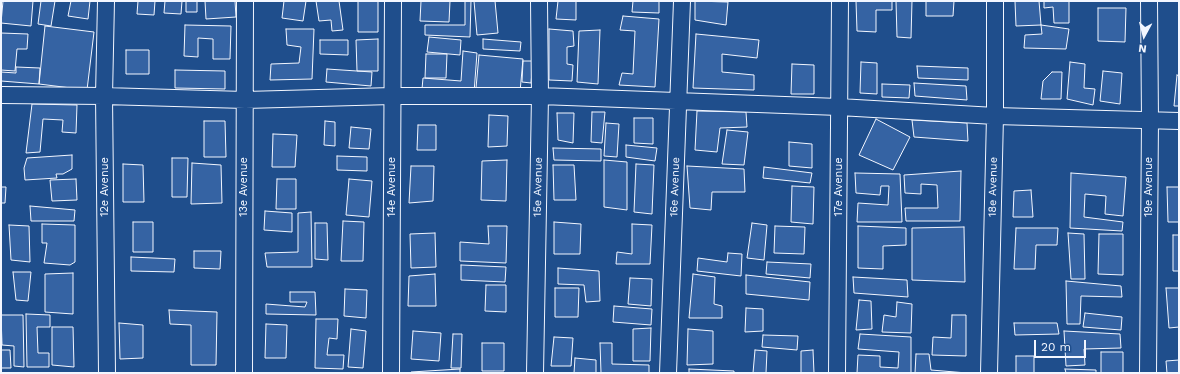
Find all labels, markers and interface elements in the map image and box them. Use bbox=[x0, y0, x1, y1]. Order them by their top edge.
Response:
north arrow bbox=[1124, 16, 1164, 56]
text: N bbox=[1138, 41, 1147, 55]
street label: 12e Avenue bbox=[98, 157, 112, 217]
street label: 13e Avenue bbox=[237, 157, 251, 217]
street label: 14e Avenue bbox=[385, 157, 399, 217]
street label: 15e Avenue bbox=[531, 157, 545, 217]
street label: 16e Avenue bbox=[667, 157, 683, 217]
street label: 17e Avenue bbox=[832, 157, 846, 217]
street label: 18e Avenue bbox=[986, 157, 1000, 217]
street label: 19e Avenue bbox=[1142, 157, 1156, 217]
scale bar bbox=[1036, 332, 1088, 358]
text: 20 m bbox=[1041, 340, 1071, 354]

